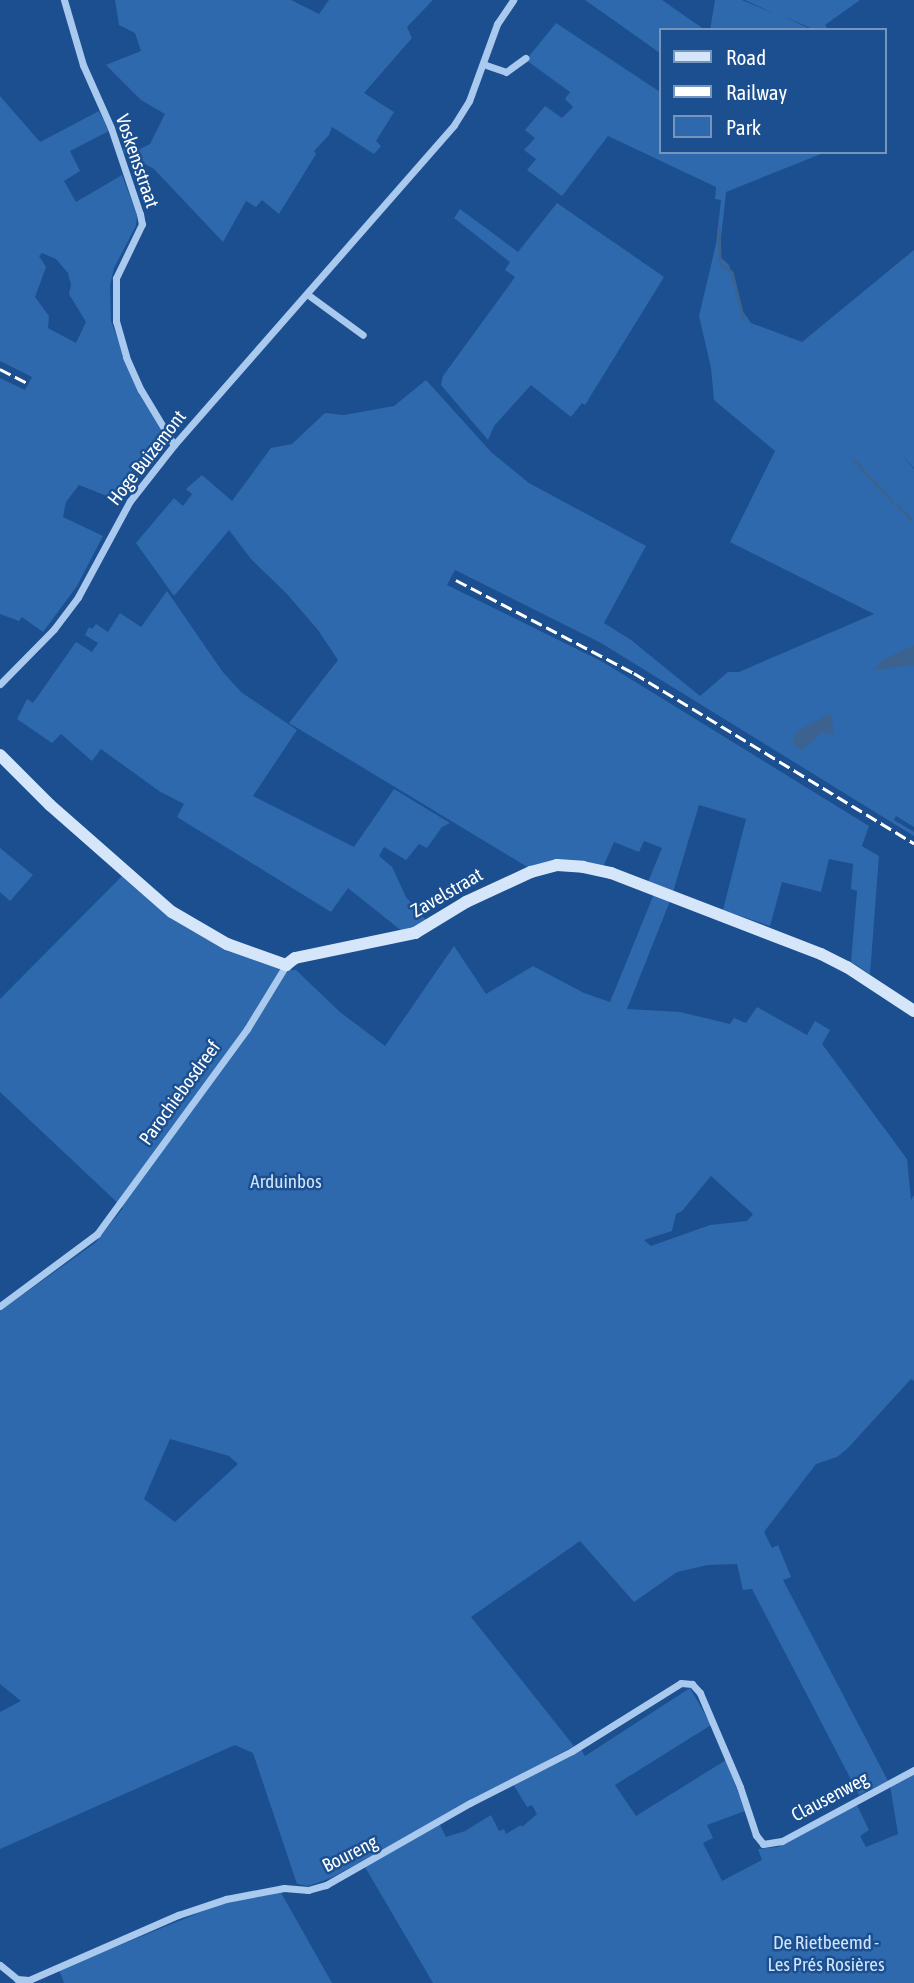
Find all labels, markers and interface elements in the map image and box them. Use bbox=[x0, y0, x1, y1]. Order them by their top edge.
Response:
legend bbox=[659, 28, 886, 154]
text: Road bbox=[726, 45, 766, 69]
text: Railway bbox=[726, 80, 787, 104]
street label: Voskensstraat bbox=[110, 111, 164, 211]
text: Park bbox=[726, 115, 761, 139]
street label: Hoge Buizemont bbox=[103, 406, 191, 510]
street label: Zavelstraat bbox=[407, 863, 487, 923]
street label: Parochiebosdreef bbox=[135, 1036, 225, 1150]
park label: Arduinbos bbox=[250, 1171, 322, 1193]
street label: Clausenweg bbox=[788, 1767, 872, 1827]
street label: Boureng bbox=[319, 1831, 381, 1877]
park label: De Rietbeemd - Les Prés Rosières bbox=[767, 1932, 885, 1976]

